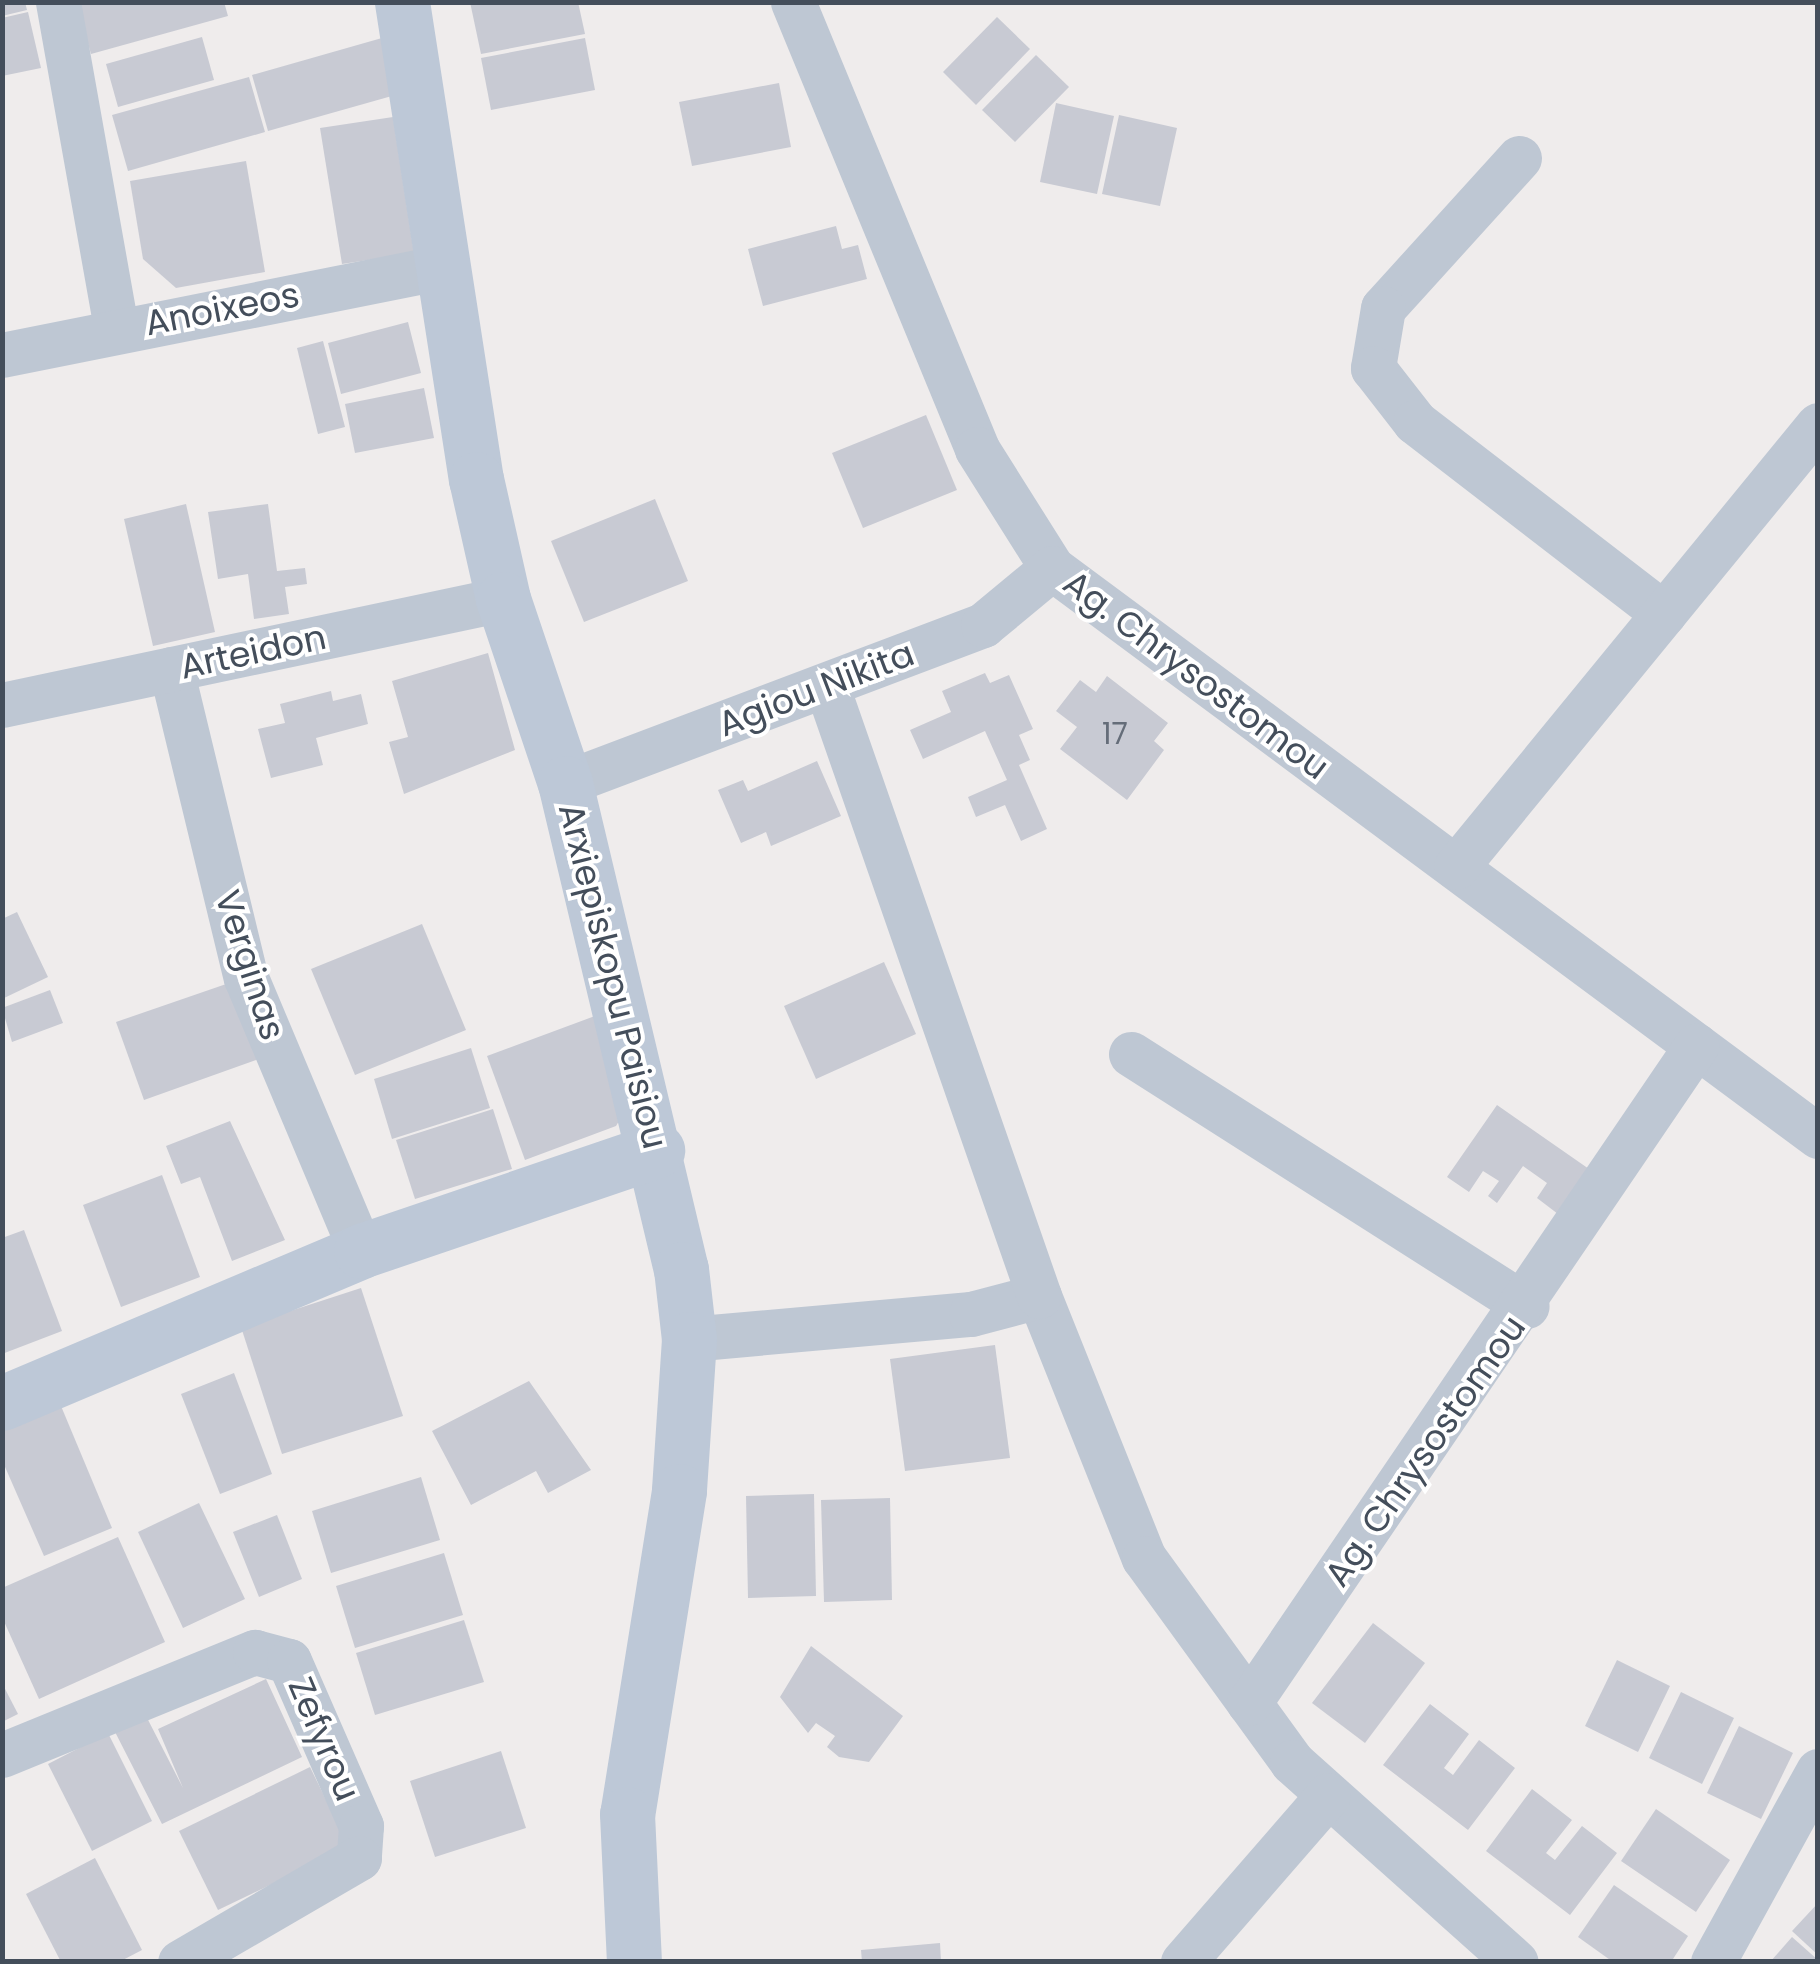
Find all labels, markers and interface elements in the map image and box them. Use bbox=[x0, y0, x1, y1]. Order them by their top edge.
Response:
street label: Anoixeos bbox=[141, 273, 303, 345]
street label: Ag. Chrysostomou bbox=[1055, 562, 1337, 788]
street label: Arteidon bbox=[176, 616, 330, 688]
street label: Agiou Nikita bbox=[712, 632, 920, 746]
house number: 17 bbox=[1102, 716, 1128, 752]
street label: Arxiepiskopu Paisiou bbox=[550, 799, 676, 1153]
street label: Verginas bbox=[206, 885, 294, 1045]
street label: Ag. Chrysostomou bbox=[1316, 1307, 1534, 1595]
street label: Zefyrou bbox=[279, 1671, 369, 1807]

